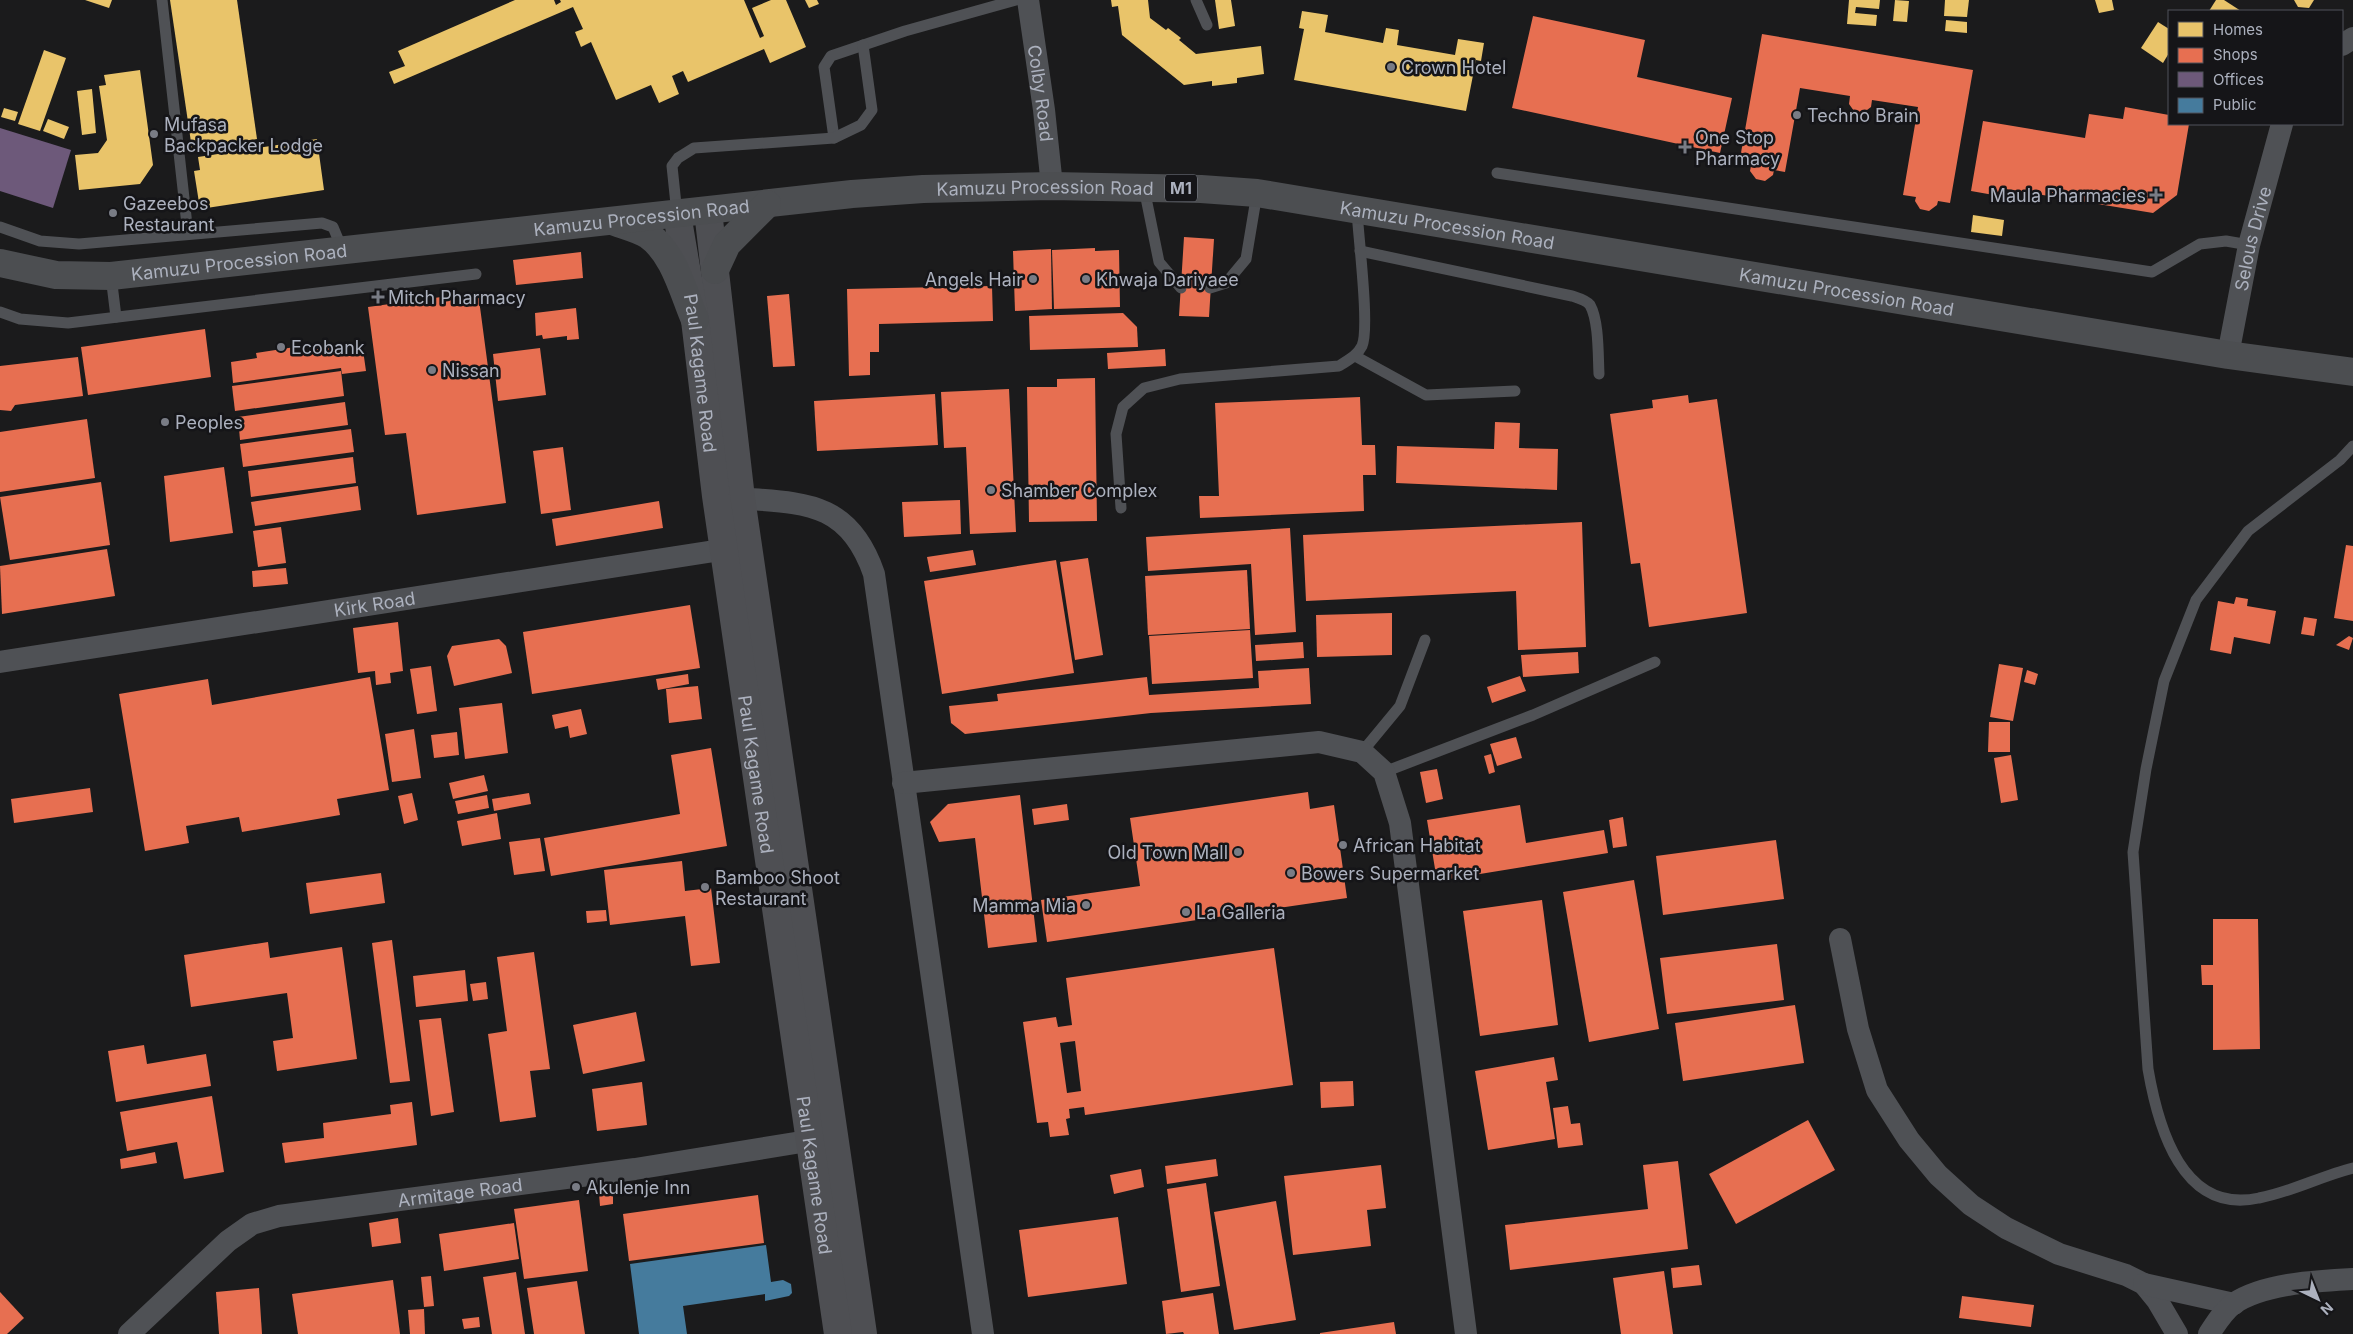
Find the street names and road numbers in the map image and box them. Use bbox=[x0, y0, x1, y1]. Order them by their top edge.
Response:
street label: Colby Road bbox=[1024, 43, 1058, 143]
road number: M1 bbox=[1165, 174, 1197, 202]
street label: Kamuzu Procession Road bbox=[936, 175, 1154, 199]
street label: Selous Drive bbox=[2230, 184, 2275, 293]
street label: Kamuzu Procession Road bbox=[532, 195, 751, 240]
street label: Kamuzu Procession Road bbox=[1338, 196, 1556, 253]
street label: Kamuzu Procession Road bbox=[130, 239, 348, 284]
street label: Kamuzu Procession Road bbox=[1738, 263, 1956, 320]
street label: Paul Kagame Road bbox=[680, 292, 721, 454]
street label: Kirk Road bbox=[332, 587, 417, 620]
street label: Paul Kagame Road bbox=[735, 694, 778, 855]
street label: Paul Kagame Road bbox=[793, 1094, 837, 1256]
street label: Armitage Road bbox=[396, 1173, 524, 1211]

